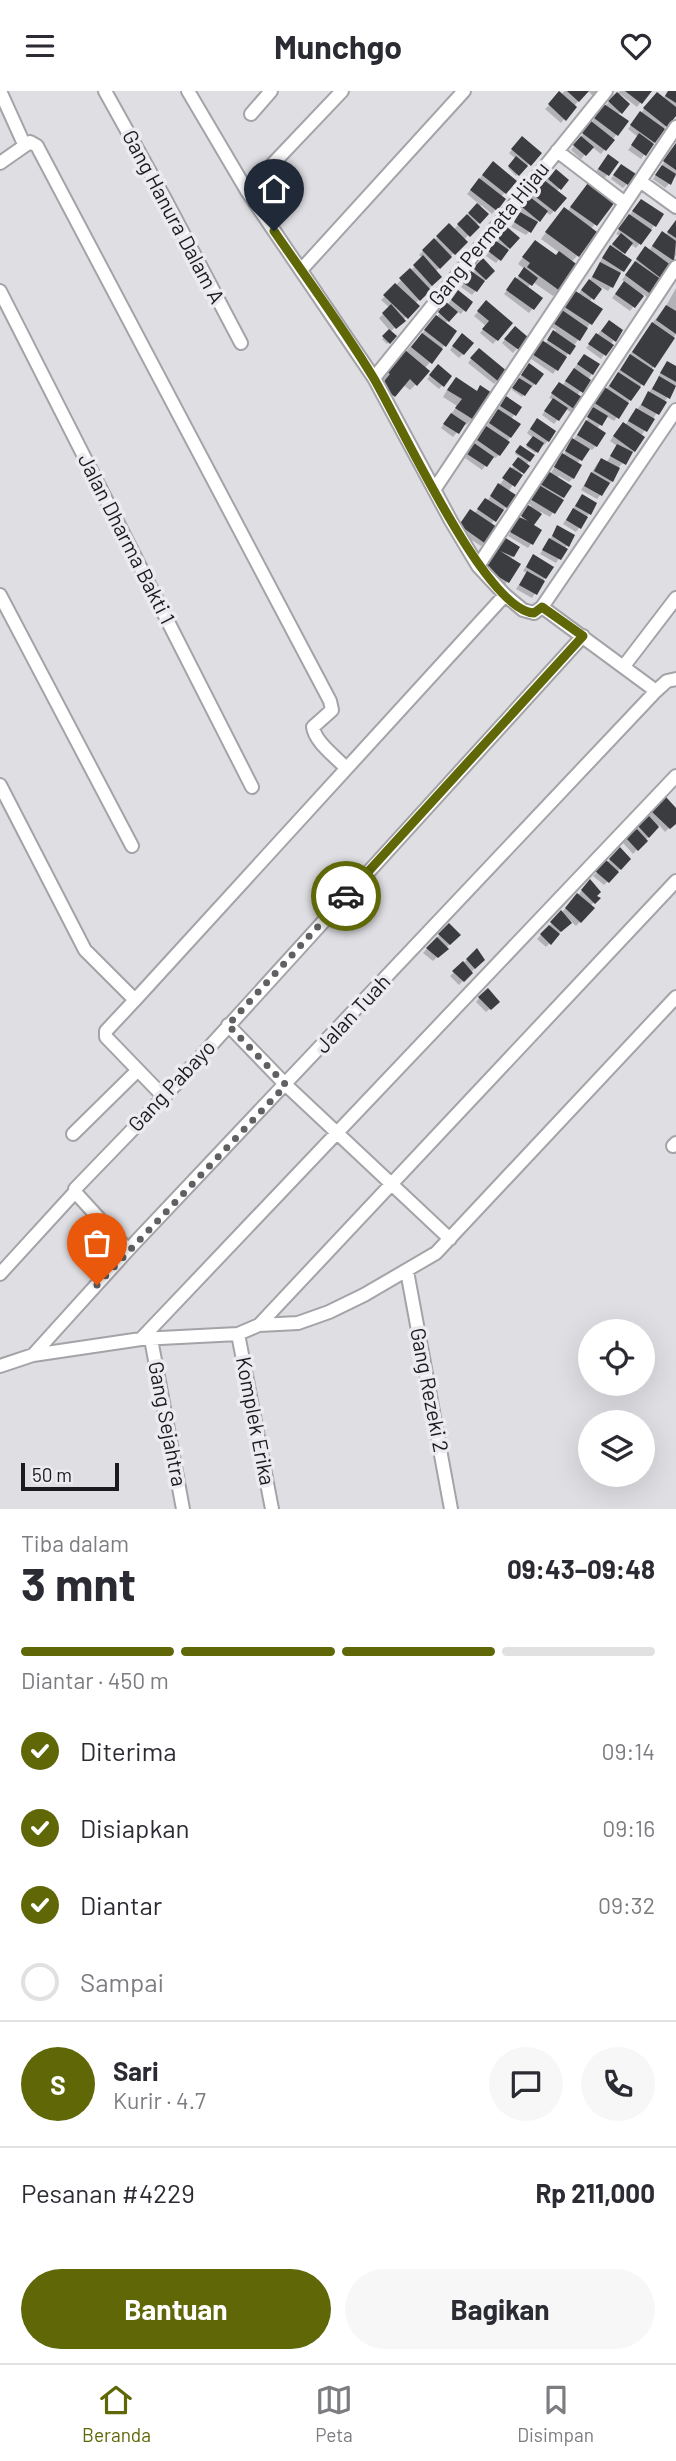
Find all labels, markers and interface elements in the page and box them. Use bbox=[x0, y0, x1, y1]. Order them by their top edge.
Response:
icon: menu bbox=[21, 27, 59, 65]
text: Munchgo bbox=[274, 27, 402, 65]
icon: heart bbox=[617, 27, 655, 65]
street label: Gang Hanura Dalam A bbox=[118, 125, 231, 308]
street label: Gang Permata Hijau bbox=[422, 156, 554, 310]
pin bbox=[244, 159, 304, 231]
icon: home bbox=[255, 170, 293, 208]
street label: Jalan Dharma Bakti 1 bbox=[74, 449, 181, 628]
courier bbox=[311, 861, 381, 931]
icon: car bbox=[327, 877, 365, 915]
street label: Jalan Tuah bbox=[309, 969, 395, 1057]
street label: Gang Pabayo bbox=[122, 1034, 220, 1136]
pin bbox=[67, 1213, 127, 1285]
icon: bag bbox=[78, 1224, 116, 1262]
map controls bbox=[578, 1319, 655, 1487]
button: locate bbox=[578, 1319, 655, 1396]
street label: Gang Rezeki 2 bbox=[406, 1325, 455, 1454]
street label: Komplek Erika bbox=[232, 1354, 281, 1487]
street label: Gang Sejahtra bbox=[144, 1359, 193, 1488]
button: layers bbox=[578, 1410, 655, 1487]
scale bar bbox=[21, 1460, 119, 1492]
text: 50 m bbox=[32, 1463, 72, 1486]
text: Tiba dalam bbox=[21, 1529, 129, 1557]
text: 09:43–09:48 bbox=[507, 1553, 655, 1584]
text: 3 mnt bbox=[21, 1555, 136, 1610]
text: Diantar · 450 m bbox=[21, 1666, 169, 1694]
icon: check bbox=[21, 1732, 59, 1770]
text: Diterima bbox=[80, 1735, 177, 1766]
text: 09:14 bbox=[602, 1737, 655, 1765]
icon: check bbox=[21, 1809, 59, 1847]
text: Disiapkan bbox=[80, 1812, 190, 1843]
text: 09:16 bbox=[602, 1814, 655, 1842]
icon: check bbox=[21, 1886, 59, 1924]
text: Diantar bbox=[80, 1889, 162, 1920]
text: 09:32 bbox=[598, 1891, 655, 1919]
text: Sampai bbox=[80, 1966, 164, 1997]
button: chat bbox=[489, 2047, 563, 2121]
button: phone bbox=[581, 2047, 655, 2121]
text: Sari bbox=[113, 2055, 159, 2086]
text: S bbox=[50, 2069, 66, 2100]
text: Kurir · 4.7 bbox=[113, 2086, 206, 2114]
text: Pesanan #4229 bbox=[21, 2177, 195, 2208]
text: Rp 211,000 bbox=[535, 2177, 655, 2208]
button: Bantuan bbox=[21, 2269, 331, 2349]
button: Bagikan bbox=[345, 2269, 655, 2349]
tab: Beranda bbox=[82, 2381, 151, 2446]
tab: Peta bbox=[315, 2381, 353, 2446]
tab: Disimpan bbox=[517, 2381, 594, 2446]

